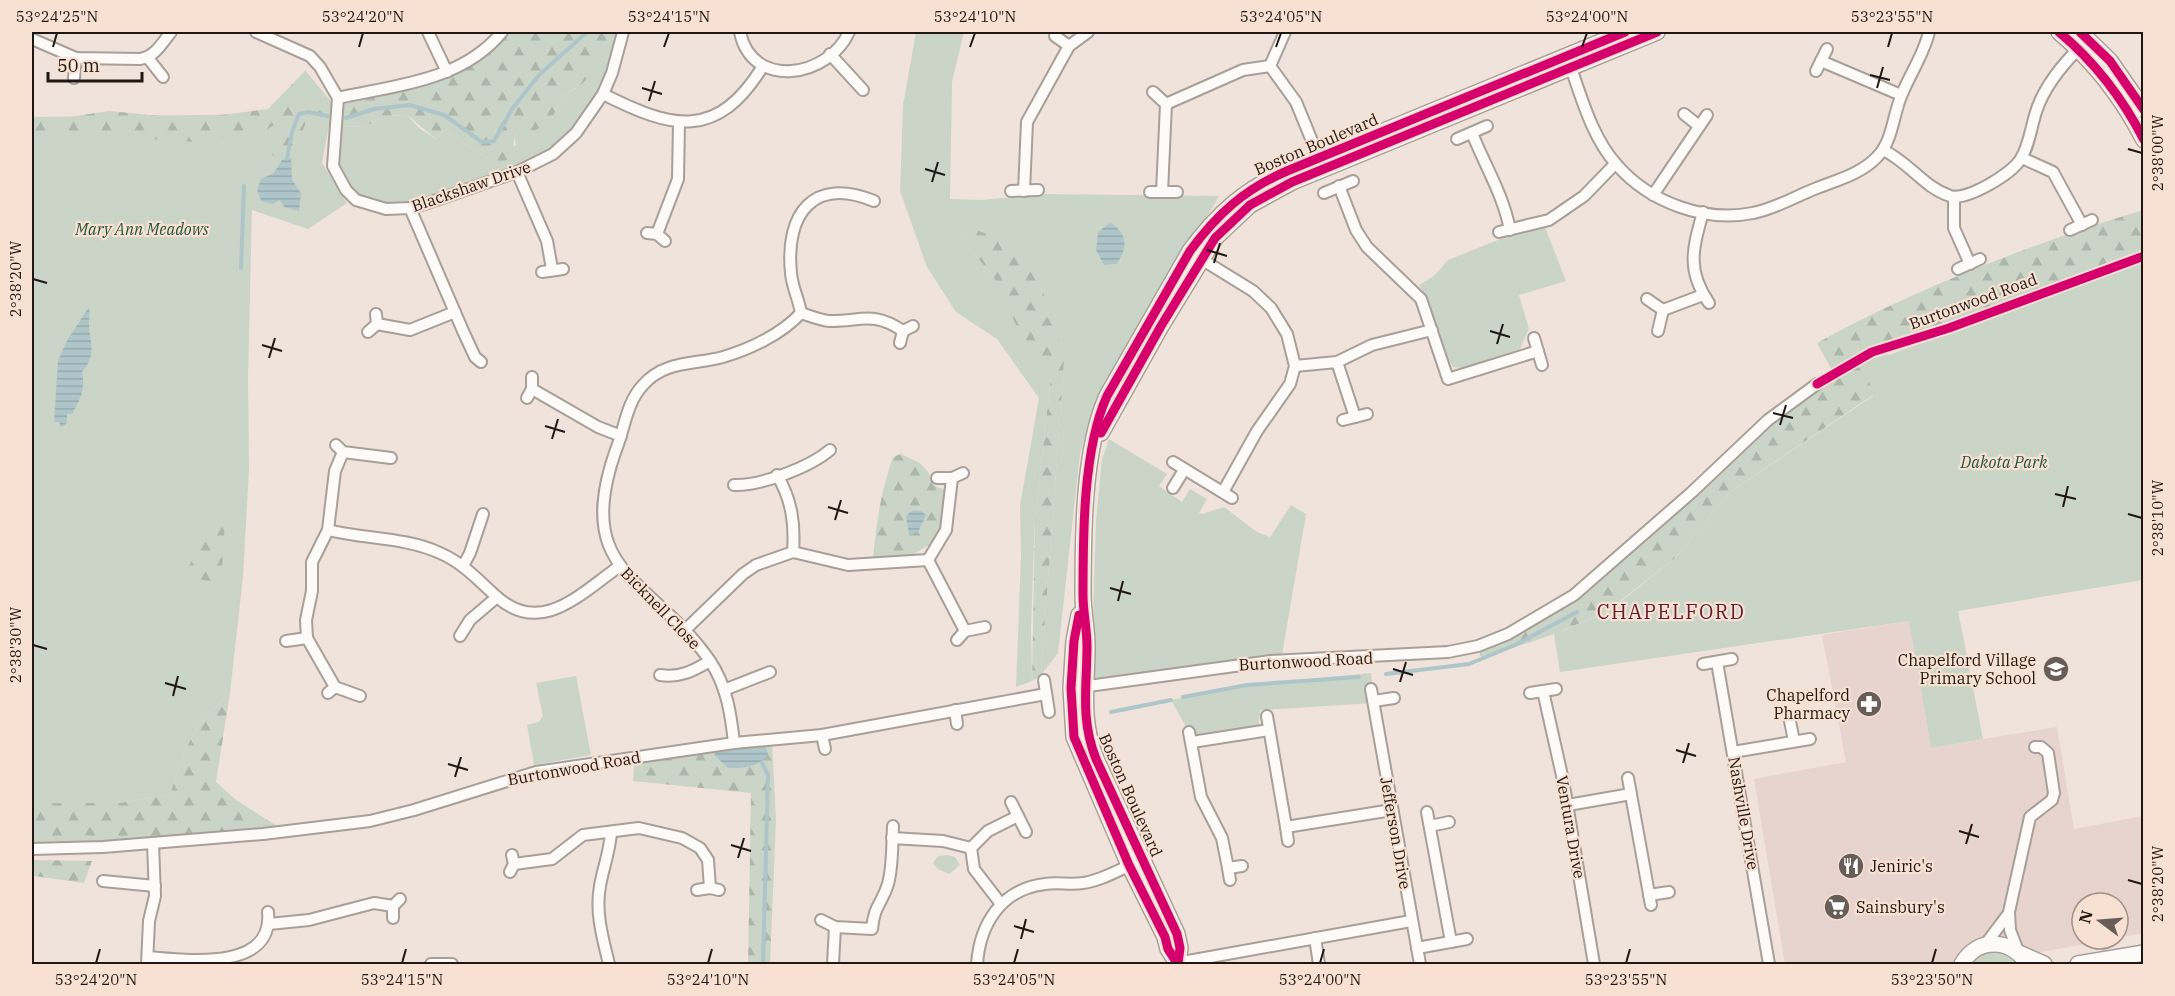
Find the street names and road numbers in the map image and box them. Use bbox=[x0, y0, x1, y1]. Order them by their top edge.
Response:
street label: Boston Boulevard bbox=[1251, 109, 1381, 179]
street label: Blackshaw Drive bbox=[409, 156, 533, 216]
street label: Burtonwood Road bbox=[1906, 268, 2040, 333]
street label: Bicknell Close bbox=[617, 563, 705, 653]
street label: Burtonwood Road bbox=[1238, 647, 1374, 675]
street label: Boston Boulevard bbox=[1095, 730, 1167, 860]
street label: Burtonwood Road bbox=[506, 746, 642, 790]
street label: Nashville Drive bbox=[1724, 755, 1764, 871]
street label: Ventura Drive bbox=[1552, 774, 1590, 880]
street label: Jefferson Drive bbox=[1376, 775, 1416, 891]

